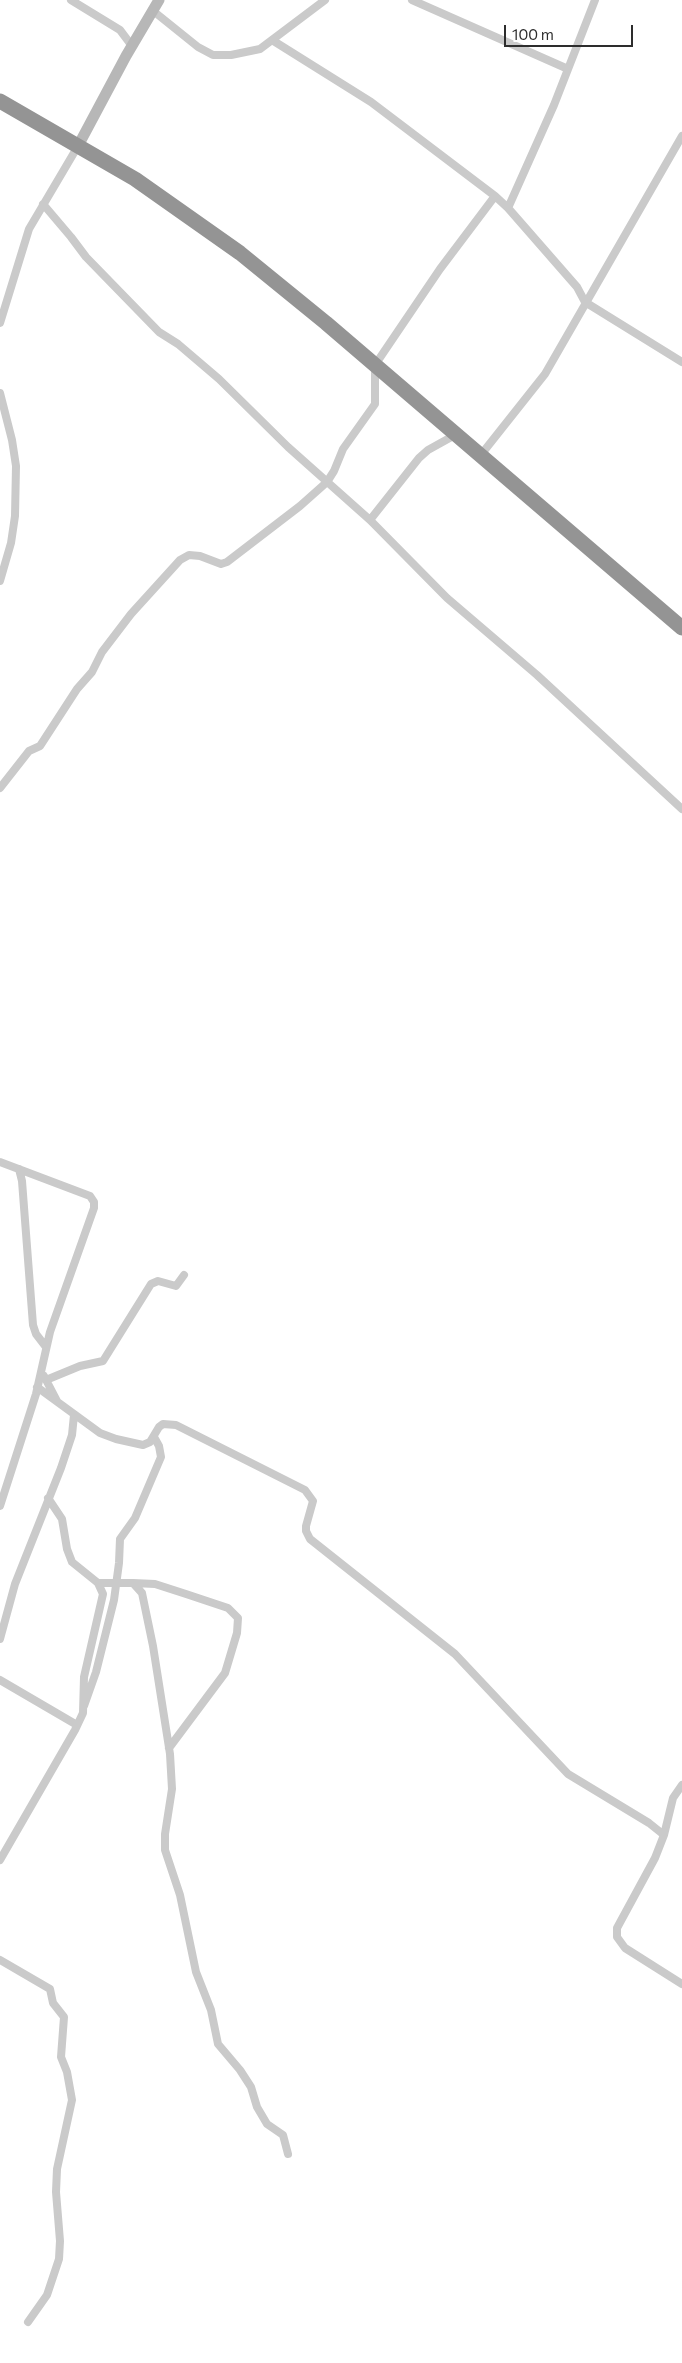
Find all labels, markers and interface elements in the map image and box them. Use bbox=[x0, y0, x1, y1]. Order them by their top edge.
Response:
scale bar bbox=[507, 15, 636, 47]
text: 100 m bbox=[512, 25, 554, 43]

